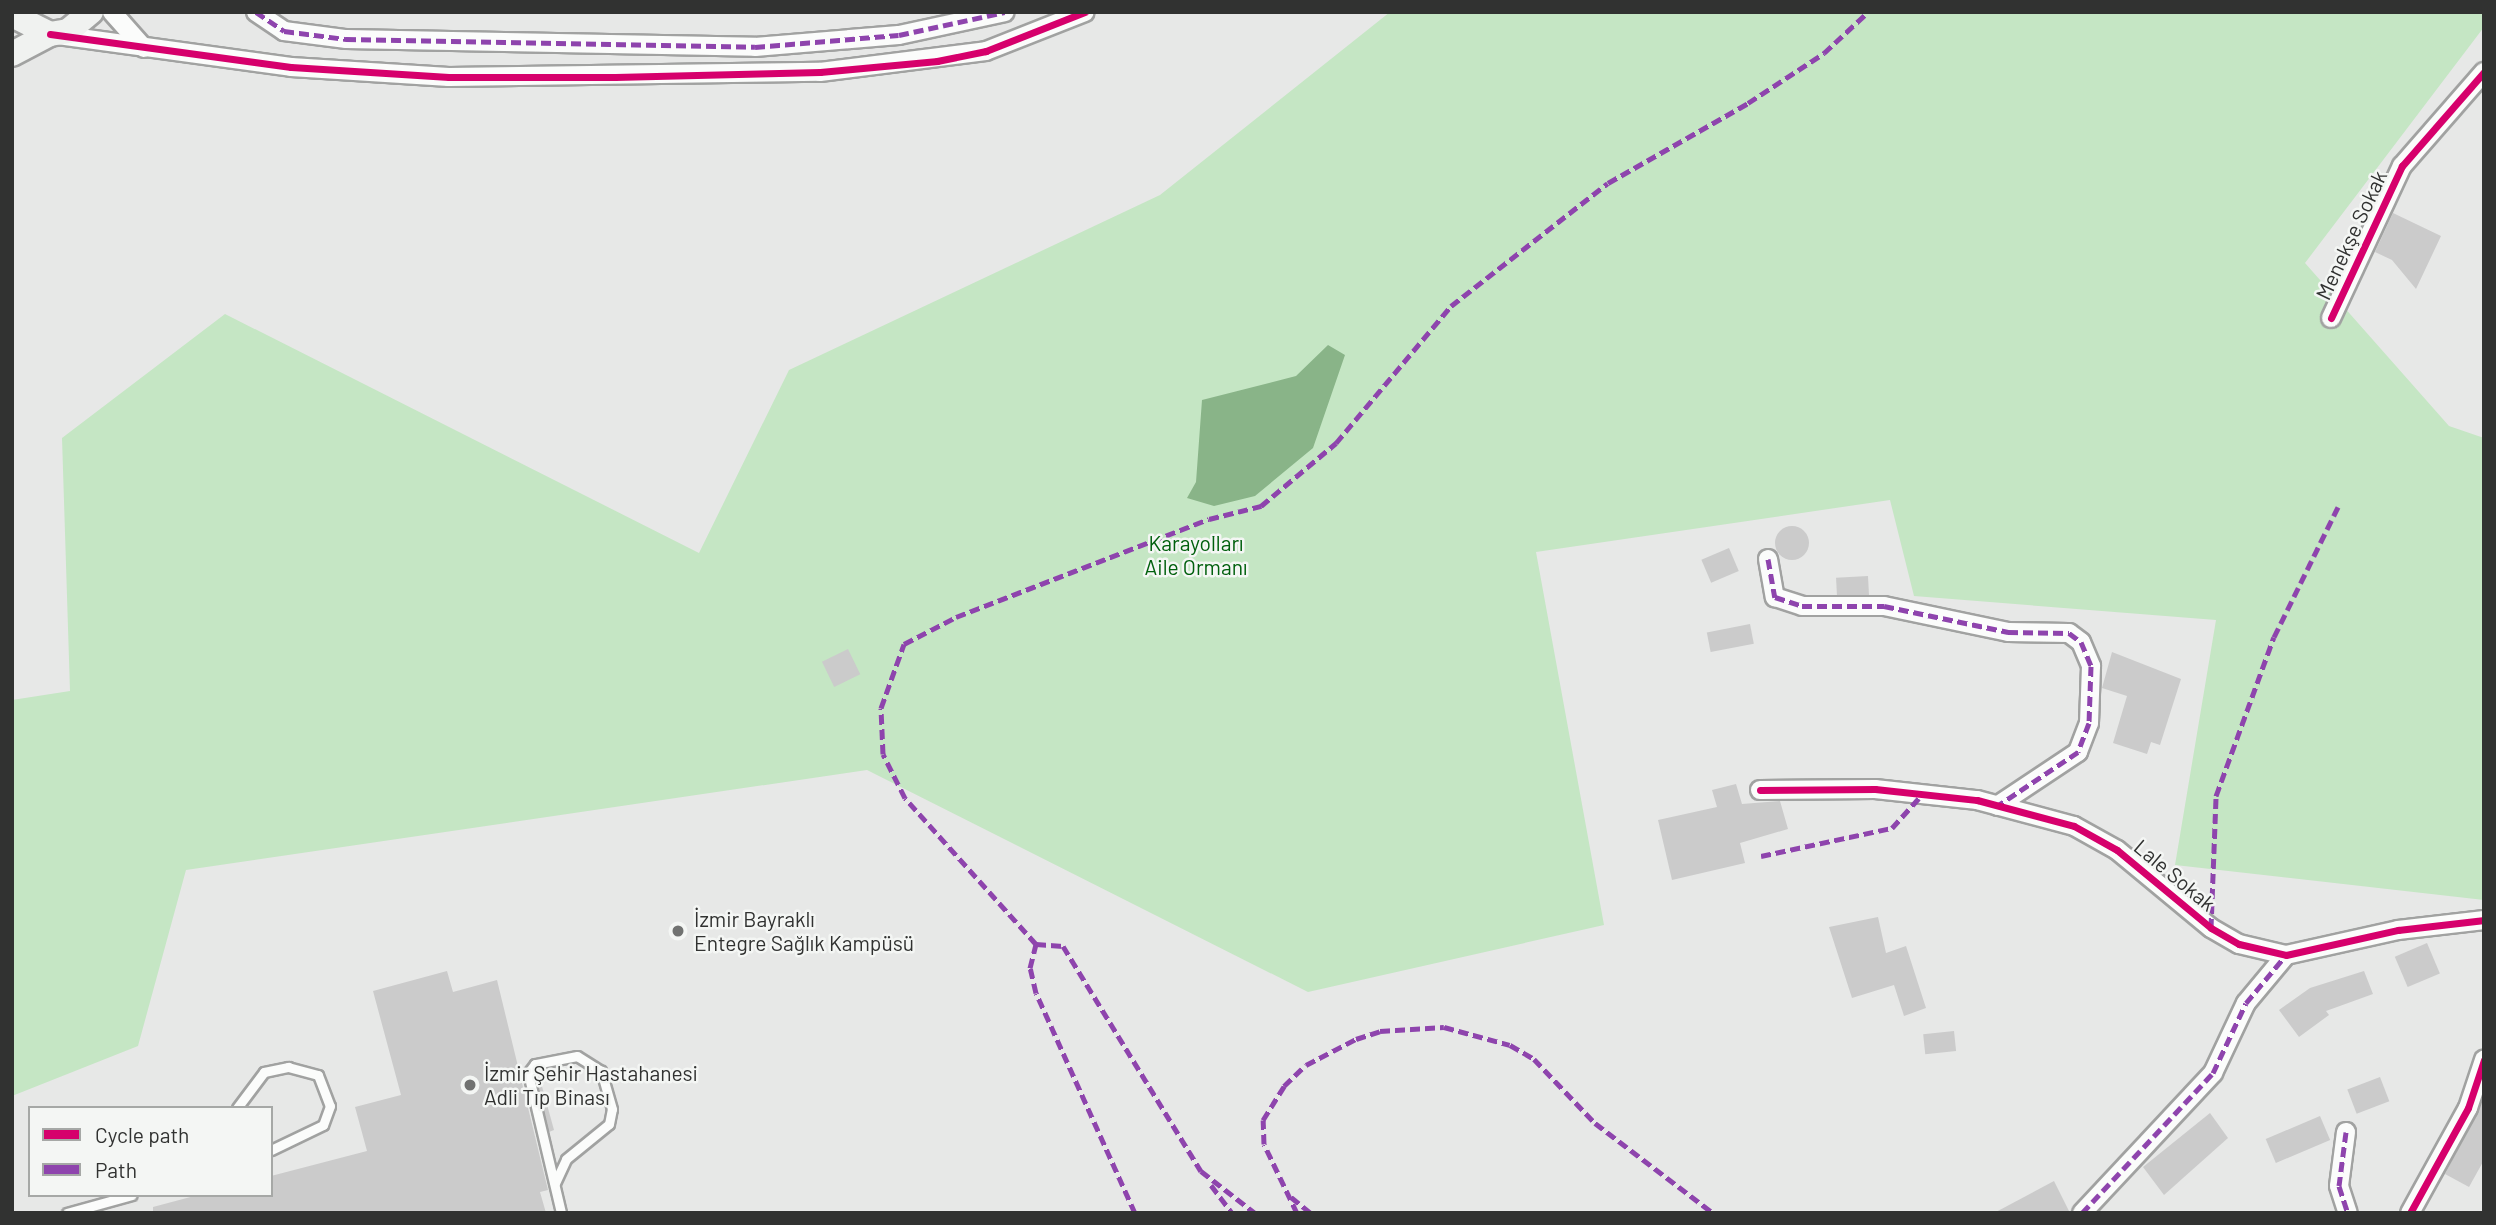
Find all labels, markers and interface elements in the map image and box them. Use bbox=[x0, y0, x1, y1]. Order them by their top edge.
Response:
street label: Menekşe Sokak bbox=[2310, 166, 2392, 304]
park label: Karayolları Aile Ormanı bbox=[1145, 530, 1247, 580]
street label: Lale Sokak bbox=[2129, 834, 2221, 916]
place label: İzmir Bayraklı Entegre Sağlık Kampüsü bbox=[694, 906, 914, 956]
marker: İzmir Bayraklı Entegre Sağlık Kampüsü bbox=[668, 921, 688, 941]
place label: İzmir Şehir Hastahanesi Adli Tıp Binası bbox=[484, 1060, 698, 1110]
marker: İzmir Şehir Hastahanesi Adli Tıp Binası bbox=[462, 1077, 478, 1093]
legend bbox=[28, 1106, 273, 1197]
text: Cycle path bbox=[95, 1122, 189, 1147]
text: Path bbox=[95, 1157, 137, 1182]

